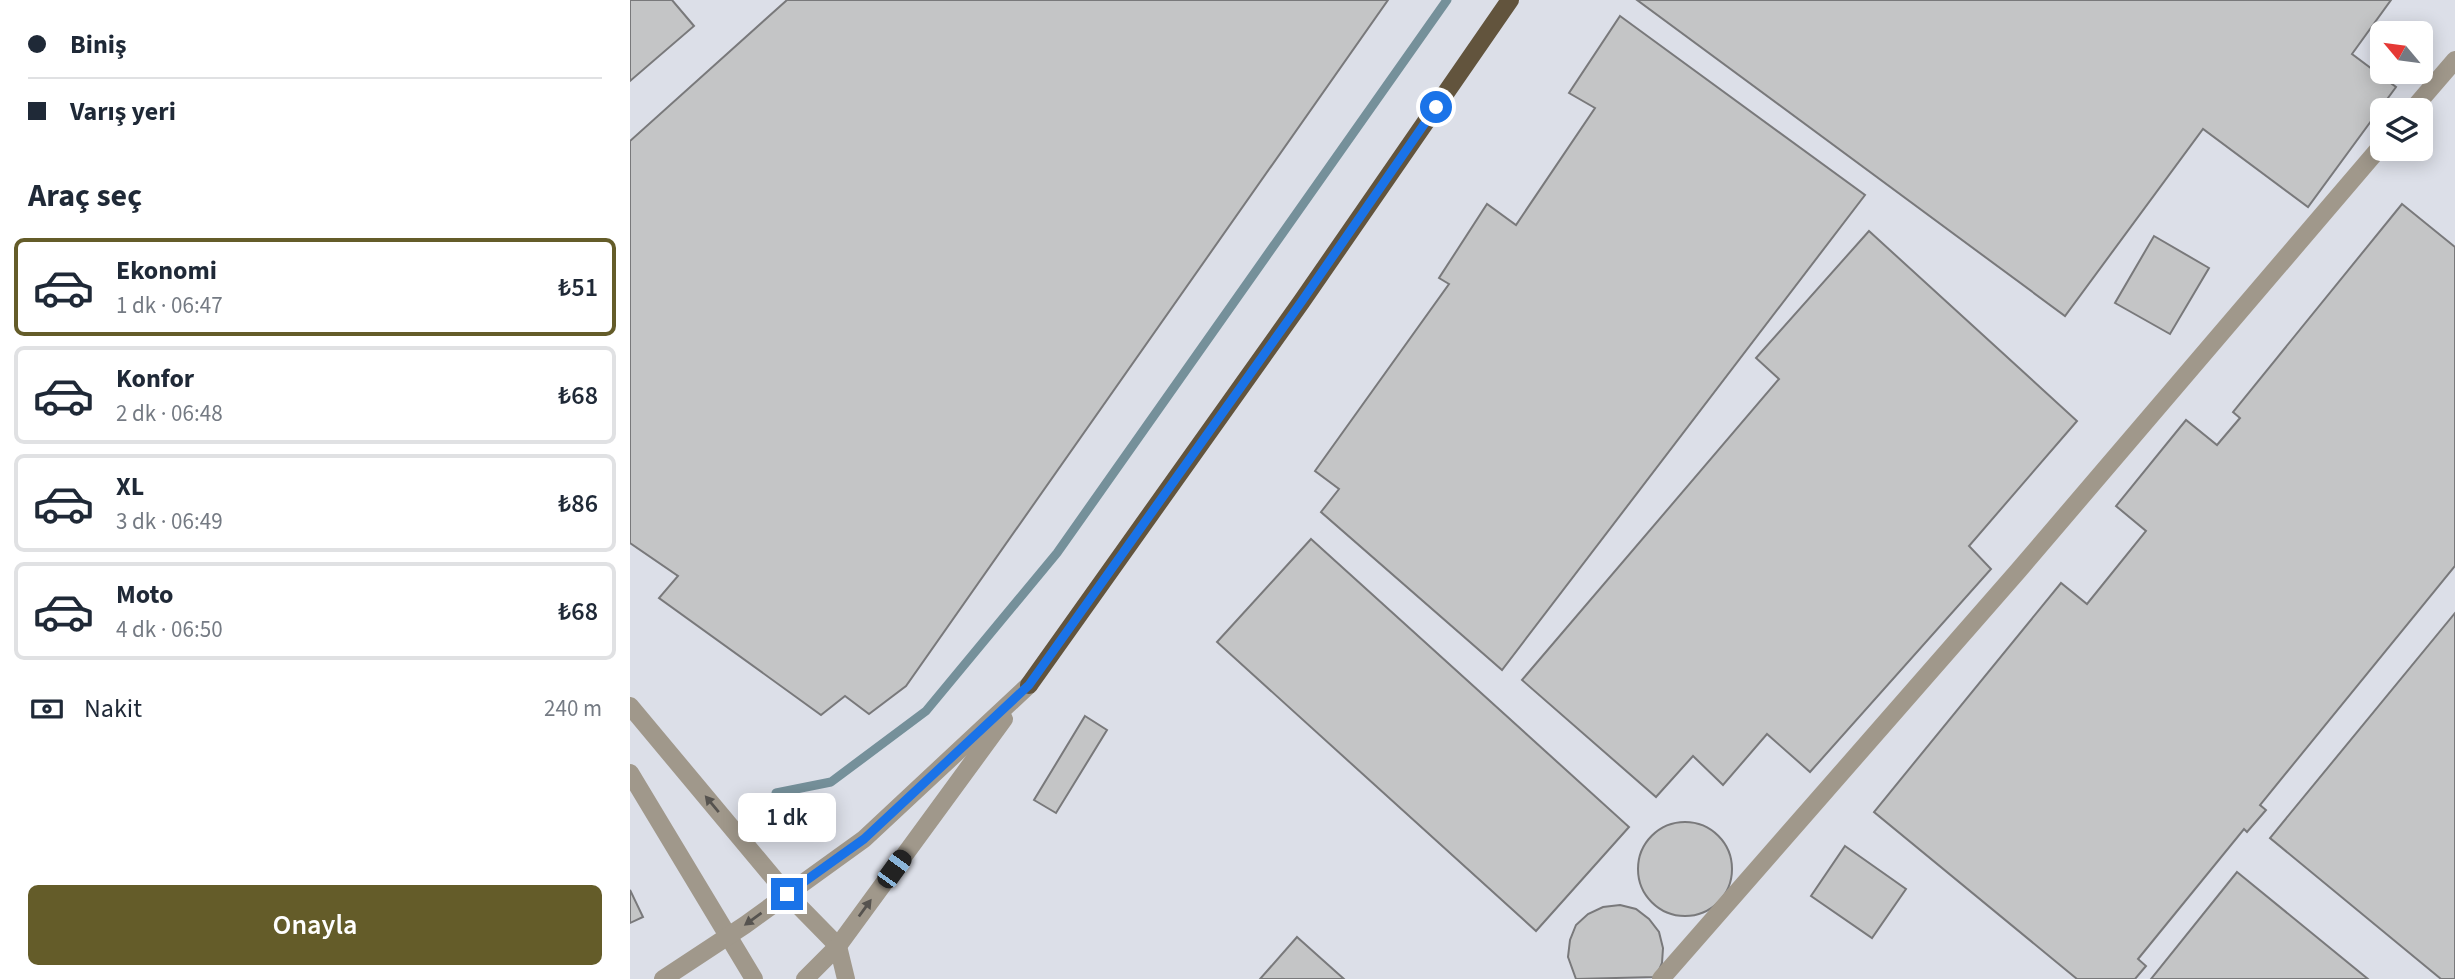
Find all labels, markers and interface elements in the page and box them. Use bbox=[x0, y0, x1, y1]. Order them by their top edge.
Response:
north arrow bbox=[2370, 21, 2432, 84]
map controls bbox=[2370, 21, 2433, 161]
text: Biniş bbox=[70, 26, 126, 63]
route start bbox=[1420, 91, 1452, 123]
text: Varış yeri bbox=[70, 93, 176, 130]
button: layers bbox=[2370, 98, 2433, 161]
text: Araç seç bbox=[28, 173, 142, 219]
text: Ekonomi bbox=[116, 252, 217, 289]
icon: car bbox=[32, 256, 95, 319]
text: ₺51 bbox=[558, 269, 598, 306]
text: 1 dk · 06:47 bbox=[116, 289, 223, 322]
text: Konfor bbox=[116, 360, 194, 397]
icon: car bbox=[32, 364, 95, 427]
text: ₺68 bbox=[558, 377, 598, 414]
text: 2 dk · 06:48 bbox=[116, 397, 223, 430]
text: XL bbox=[116, 468, 144, 505]
icon: car bbox=[32, 472, 95, 535]
text: ₺86 bbox=[558, 485, 598, 522]
text: 3 dk · 06:49 bbox=[116, 505, 223, 538]
text: Moto bbox=[116, 576, 173, 613]
icon: car bbox=[32, 580, 95, 643]
text: ₺68 bbox=[558, 593, 598, 630]
text: 4 dk · 06:50 bbox=[116, 613, 223, 646]
icon: cash bbox=[28, 690, 66, 728]
text: Nakit bbox=[84, 690, 142, 727]
text: 240 m bbox=[544, 692, 602, 725]
callout: 1 dk bbox=[738, 792, 836, 842]
one-way arrow bbox=[704, 795, 720, 813]
text: 1 dk bbox=[766, 801, 808, 834]
car bbox=[874, 846, 915, 892]
route end bbox=[771, 878, 803, 910]
button: Onayla bbox=[28, 885, 602, 965]
one-way arrow bbox=[858, 900, 873, 918]
one-way arrow bbox=[744, 912, 762, 926]

